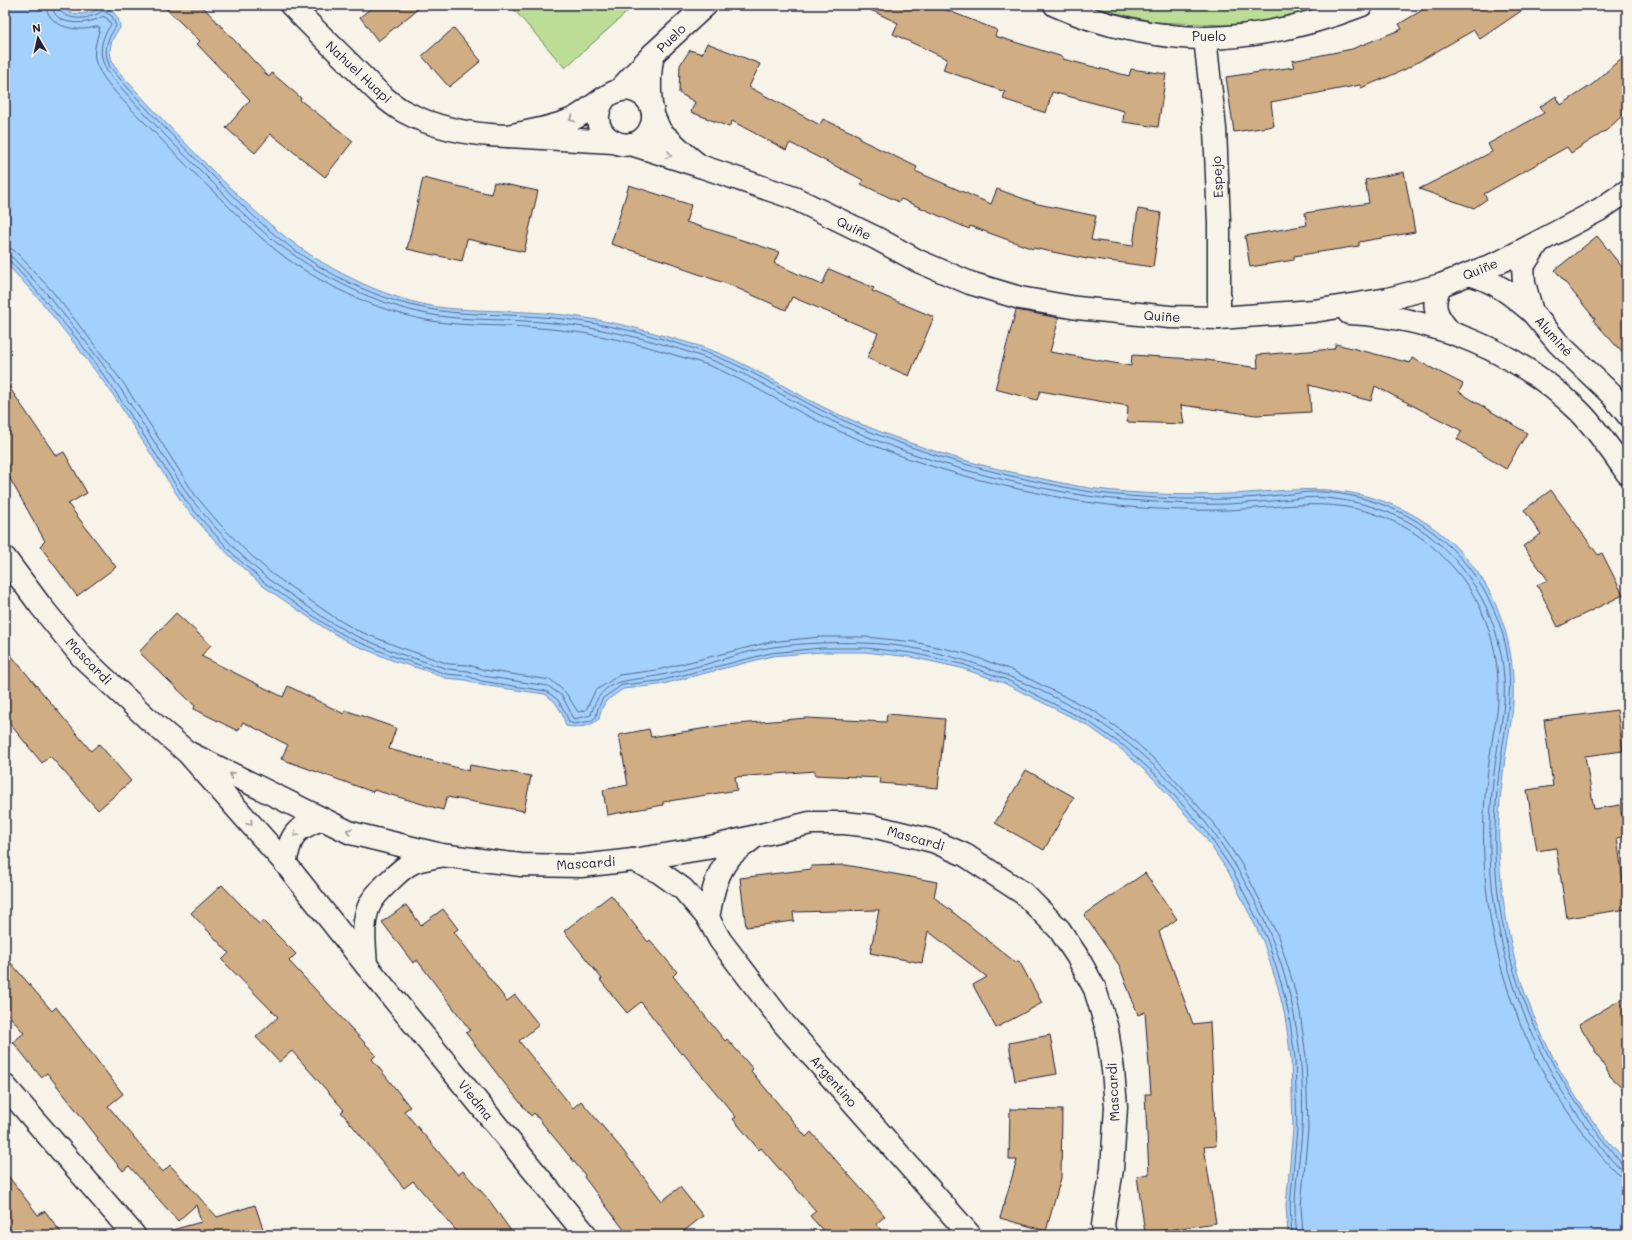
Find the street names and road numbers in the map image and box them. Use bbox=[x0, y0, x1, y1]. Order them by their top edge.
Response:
street label: Puelo bbox=[652, 19, 689, 56]
street label: Puelo bbox=[1192, 27, 1226, 44]
street label: Nahuel Huapi bbox=[323, 37, 396, 107]
street label: Espejo bbox=[1207, 155, 1226, 198]
street label: Quiñe bbox=[834, 212, 874, 243]
street label: Quiñe bbox=[1460, 254, 1500, 283]
street label: Quiñe bbox=[1143, 306, 1181, 325]
street label: Aluminé bbox=[1532, 312, 1577, 360]
street label: Mascardi bbox=[63, 633, 116, 688]
street label: Mascardi bbox=[885, 821, 947, 854]
street label: Mascardi bbox=[556, 852, 616, 873]
street label: Argentino bbox=[807, 1051, 862, 1110]
street label: Mascardi bbox=[1102, 1062, 1123, 1122]
street label: Viedma bbox=[455, 1076, 498, 1123]

